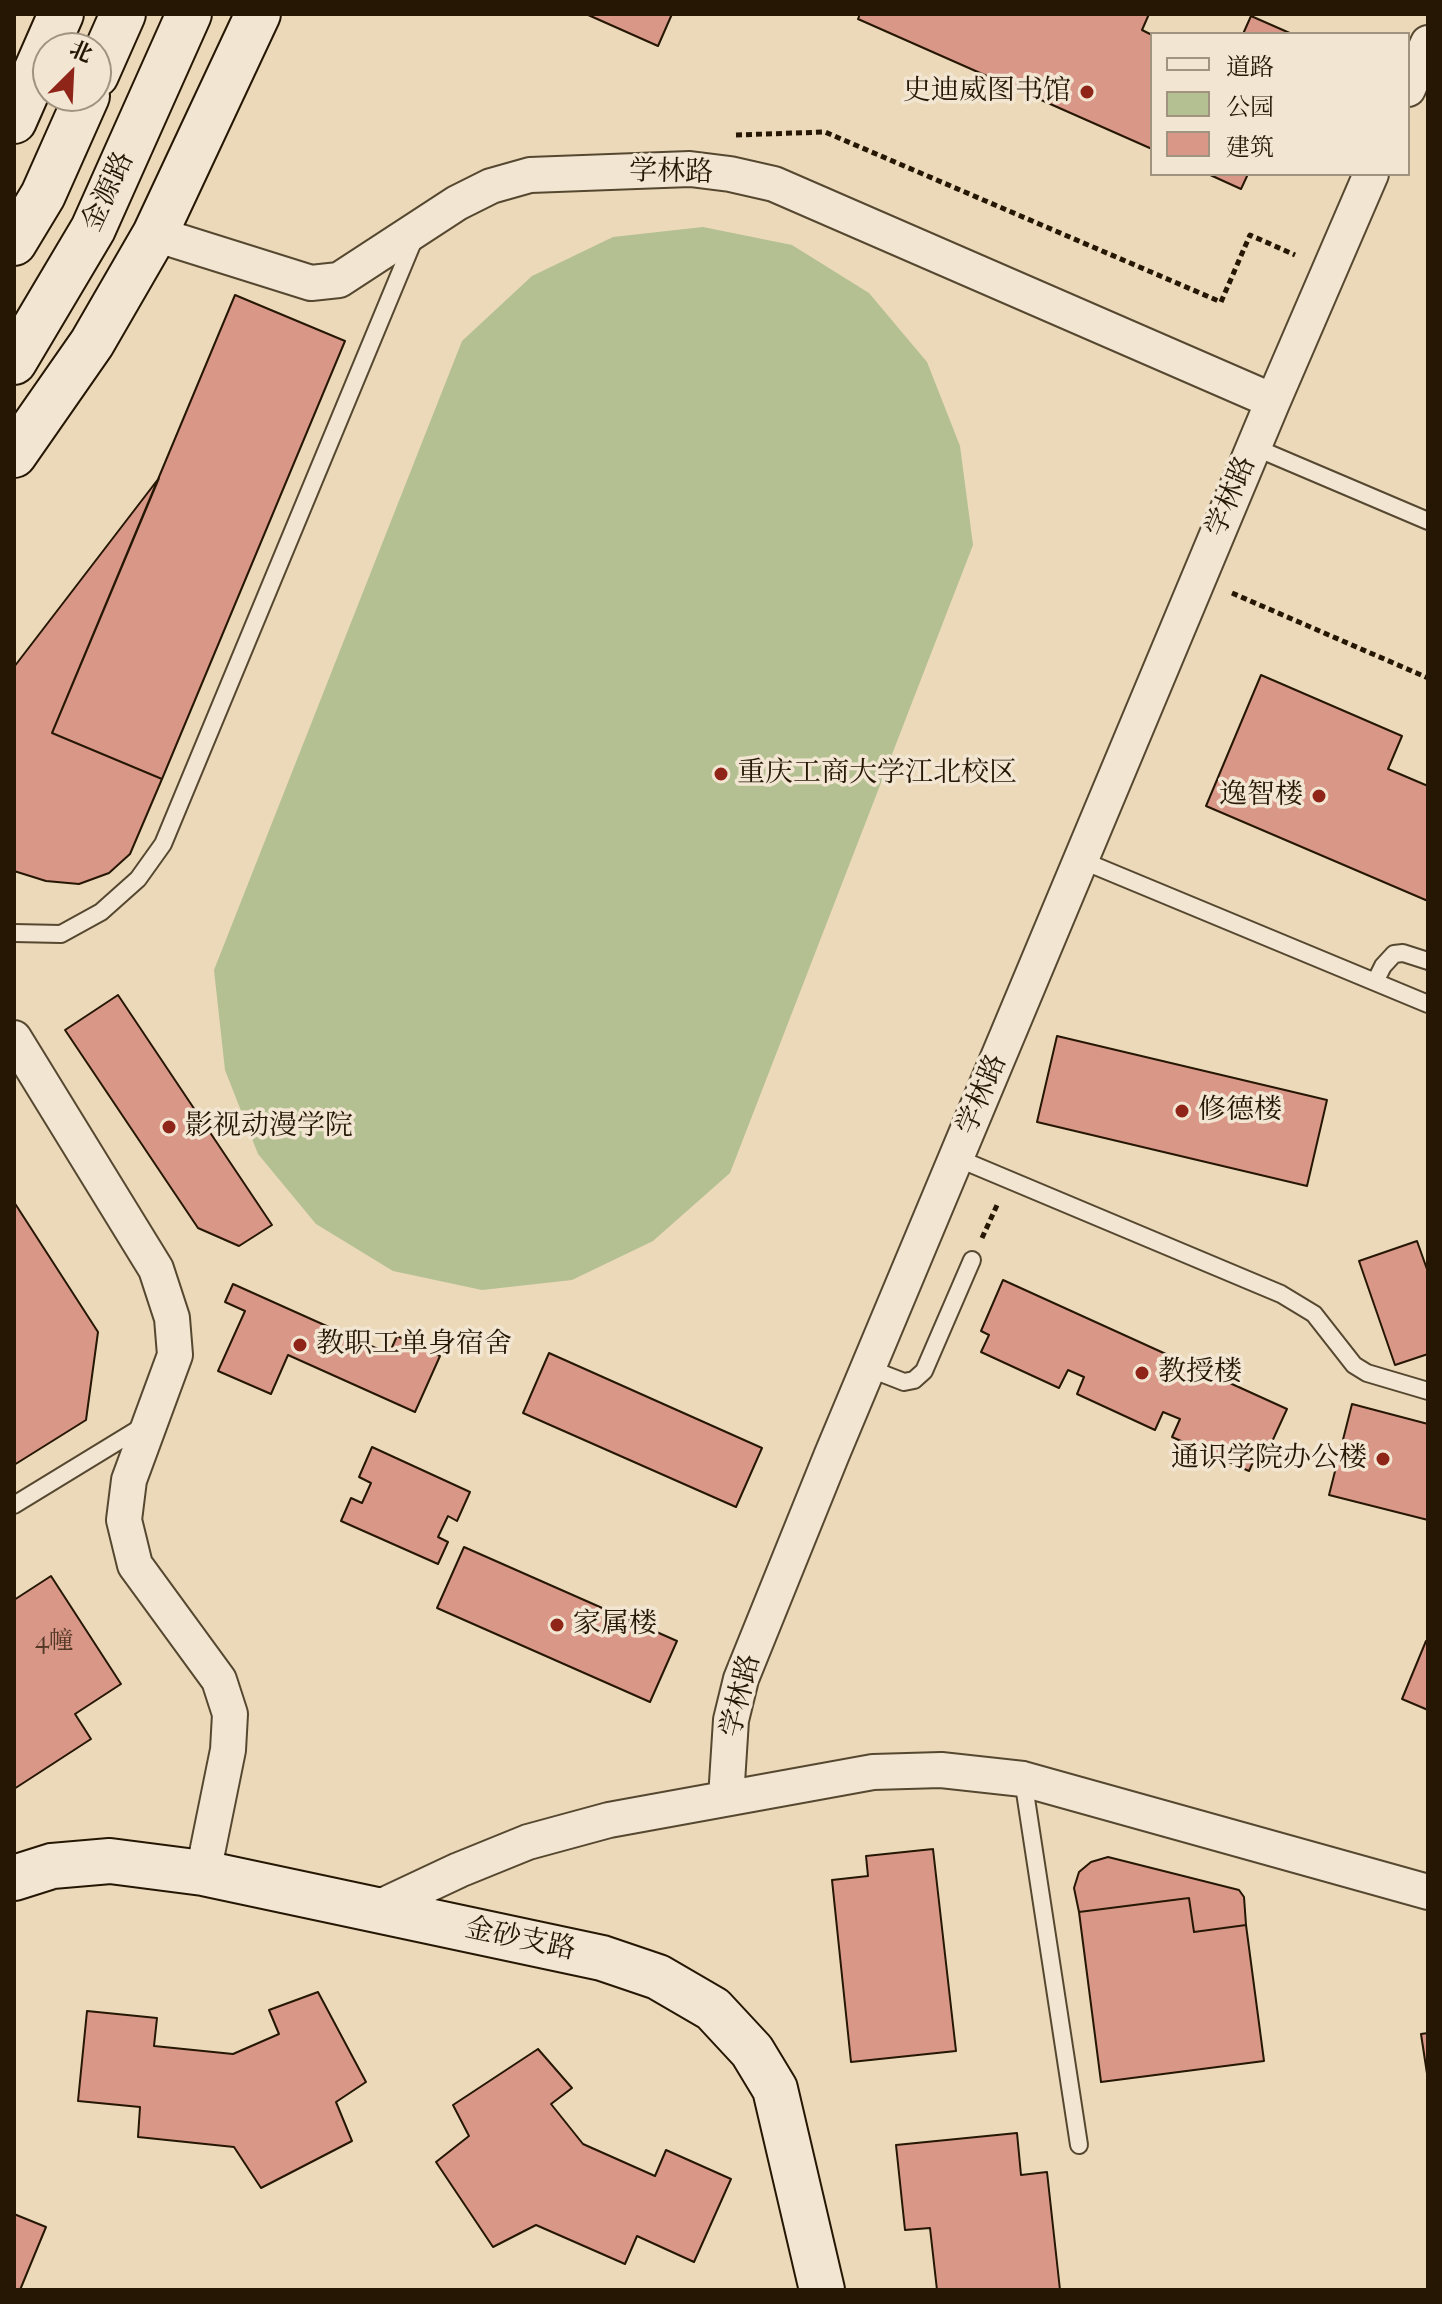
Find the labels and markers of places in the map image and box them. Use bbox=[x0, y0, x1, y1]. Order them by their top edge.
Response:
place label: 史迪威图书馆 bbox=[903, 75, 1071, 109]
marker: 史迪威图书馆 bbox=[1078, 83, 1096, 101]
place label: 重庆工商大学江北校区 bbox=[737, 757, 1017, 791]
marker: 重庆工商大学江北校区 bbox=[712, 765, 730, 783]
place label: 逸智楼 bbox=[1219, 779, 1303, 813]
marker: 逸智楼 bbox=[1310, 787, 1328, 805]
place label: 修德楼 bbox=[1198, 1094, 1282, 1128]
marker: 修德楼 bbox=[1173, 1102, 1191, 1120]
place label: 影视动漫学院 bbox=[185, 1110, 353, 1144]
marker: 影视动漫学院 bbox=[160, 1118, 178, 1136]
place label: 教职工单身宿舍 bbox=[316, 1328, 512, 1362]
marker: 教职工单身宿舍 bbox=[291, 1336, 309, 1354]
place label: 教授楼 bbox=[1158, 1356, 1242, 1390]
marker: 教授楼 bbox=[1133, 1364, 1151, 1382]
place label: 通识学院办公楼 bbox=[1171, 1442, 1367, 1476]
marker: 通识学院办公楼 bbox=[1374, 1450, 1392, 1468]
place label: 家属楼 bbox=[573, 1608, 657, 1642]
marker: 家属楼 bbox=[548, 1616, 566, 1634]

